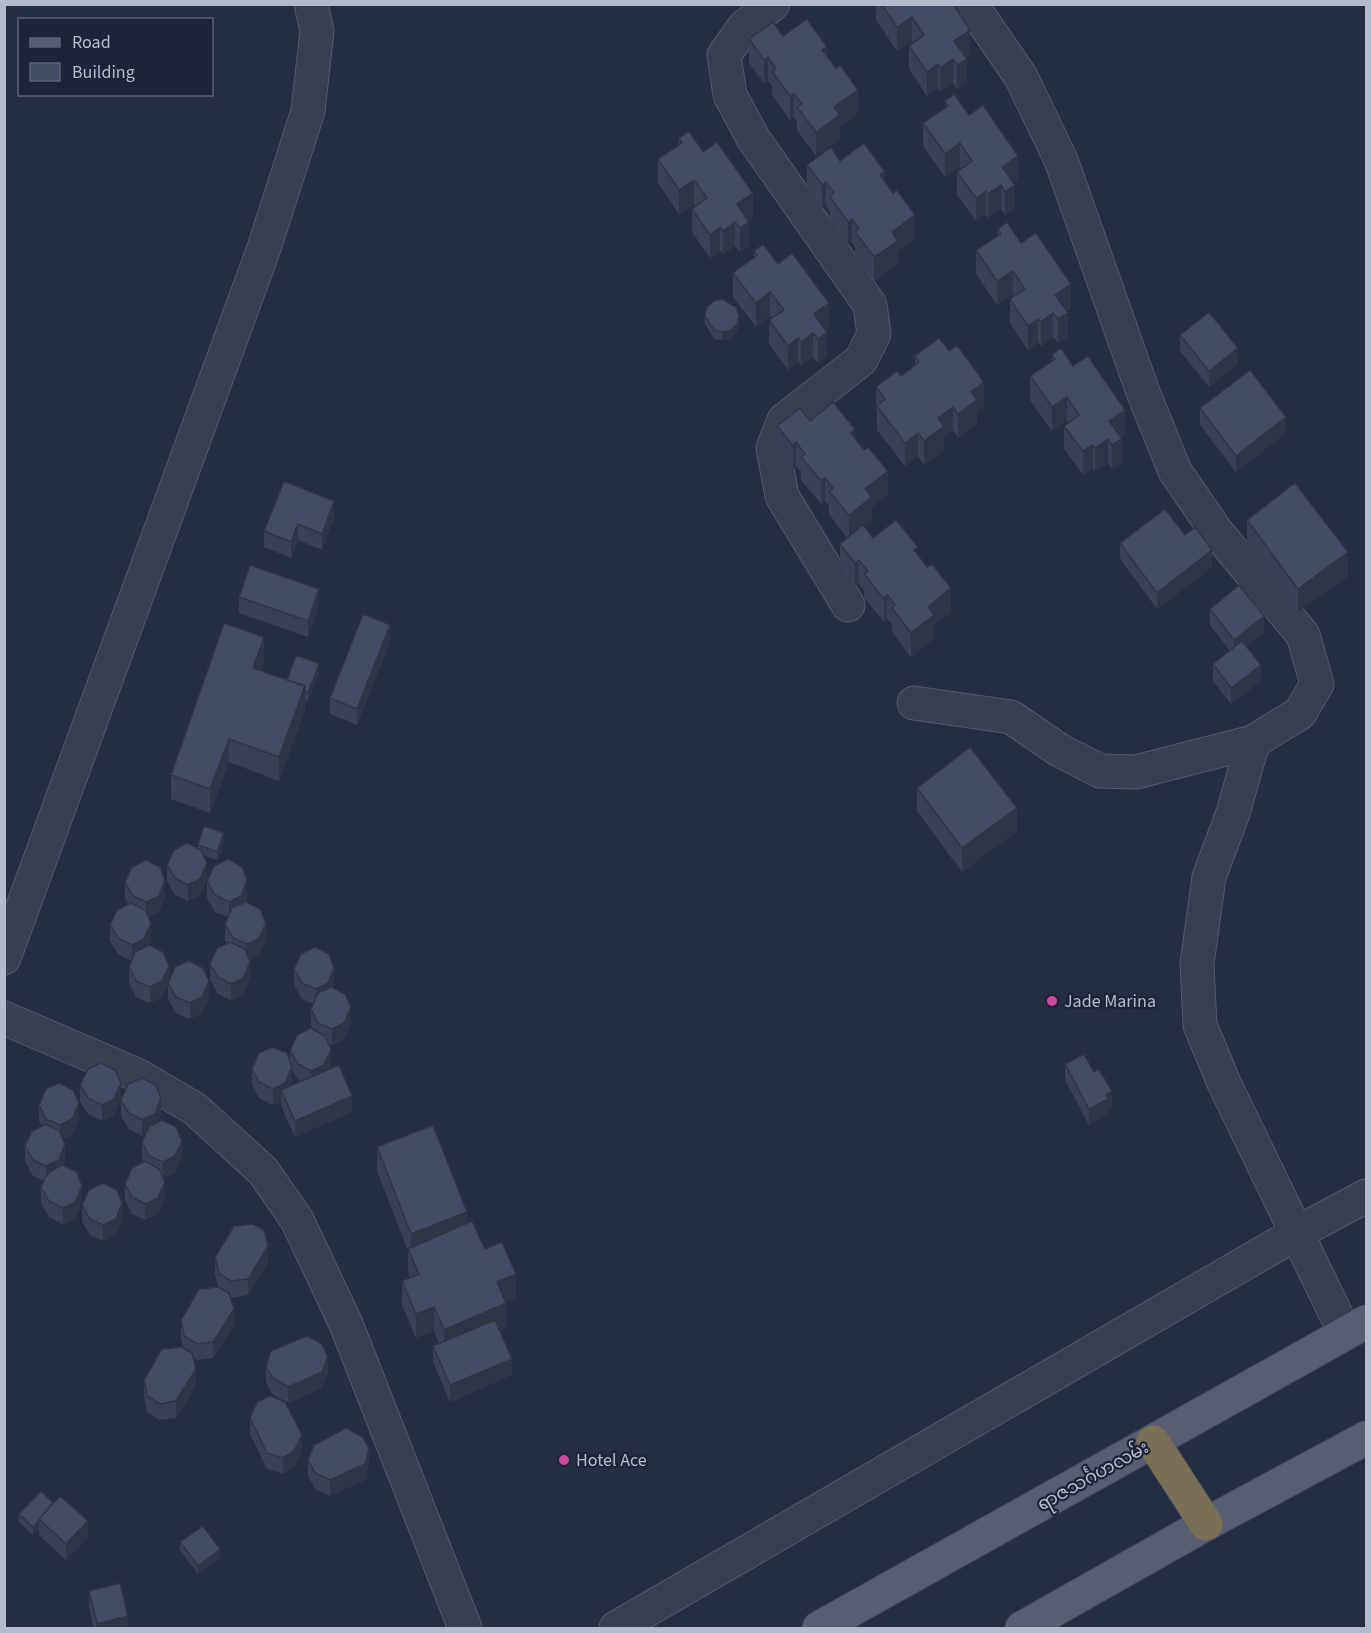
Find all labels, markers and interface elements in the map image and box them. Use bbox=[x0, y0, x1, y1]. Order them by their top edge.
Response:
legend bbox=[18, 18, 213, 96]
text: Road bbox=[72, 30, 111, 55]
text: Building bbox=[72, 60, 135, 85]
place label: Jade Marina bbox=[1064, 989, 1156, 1014]
marker: Jade Marina bbox=[1045, 994, 1059, 1008]
street label: ရာဇသင်္ဂဟလမ်း bbox=[1032, 1434, 1154, 1519]
place label: Hotel Ace bbox=[576, 1448, 647, 1473]
marker: Hotel Ace bbox=[557, 1453, 571, 1467]

